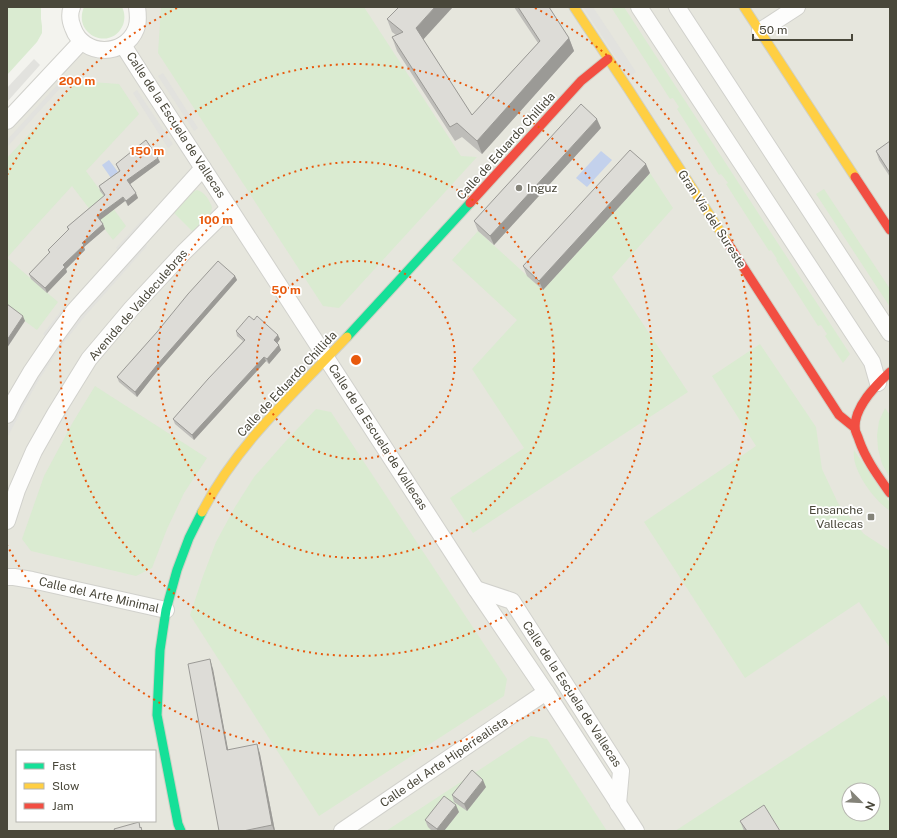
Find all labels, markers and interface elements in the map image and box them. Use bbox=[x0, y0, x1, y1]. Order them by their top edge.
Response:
scale bar bbox=[753, 16, 852, 42]
text: 50 m bbox=[759, 23, 787, 37]
street label: Calle de la Escuela de Vallecas bbox=[124, 49, 228, 201]
text: 200 m bbox=[59, 74, 95, 88]
street label: Calle de Eduardo Chillida bbox=[454, 90, 558, 202]
text: 150 m bbox=[130, 144, 164, 158]
street label: Gran Vía del Sureste bbox=[675, 167, 749, 271]
place label: Inguz bbox=[527, 181, 558, 195]
marker: Inguz bbox=[514, 183, 524, 193]
text: 100 m bbox=[199, 213, 233, 227]
street label: Avenida de Valdeculebras bbox=[86, 246, 190, 364]
text: 50 m bbox=[271, 283, 301, 297]
street label: Calle de Eduardo Chillida bbox=[234, 328, 340, 440]
centre of rings bbox=[349, 353, 363, 367]
street label: Calle de la Escuela de Vallecas bbox=[326, 361, 430, 513]
place label: Ensanche Vallecas bbox=[809, 503, 863, 531]
marker: Ensanche Vallecas bbox=[866, 512, 876, 522]
street label: Calle del Arte Minimal bbox=[37, 574, 161, 616]
street label: Calle de la Escuela de Vallecas bbox=[520, 618, 624, 770]
street label: Calle del Arte Hiperrealista bbox=[377, 714, 511, 810]
legend bbox=[16, 750, 156, 822]
text: Fast bbox=[52, 759, 77, 773]
text: Slow bbox=[52, 779, 80, 793]
north arrow bbox=[841, 782, 881, 822]
text: Jam bbox=[52, 799, 74, 813]
text: N bbox=[863, 800, 877, 812]

